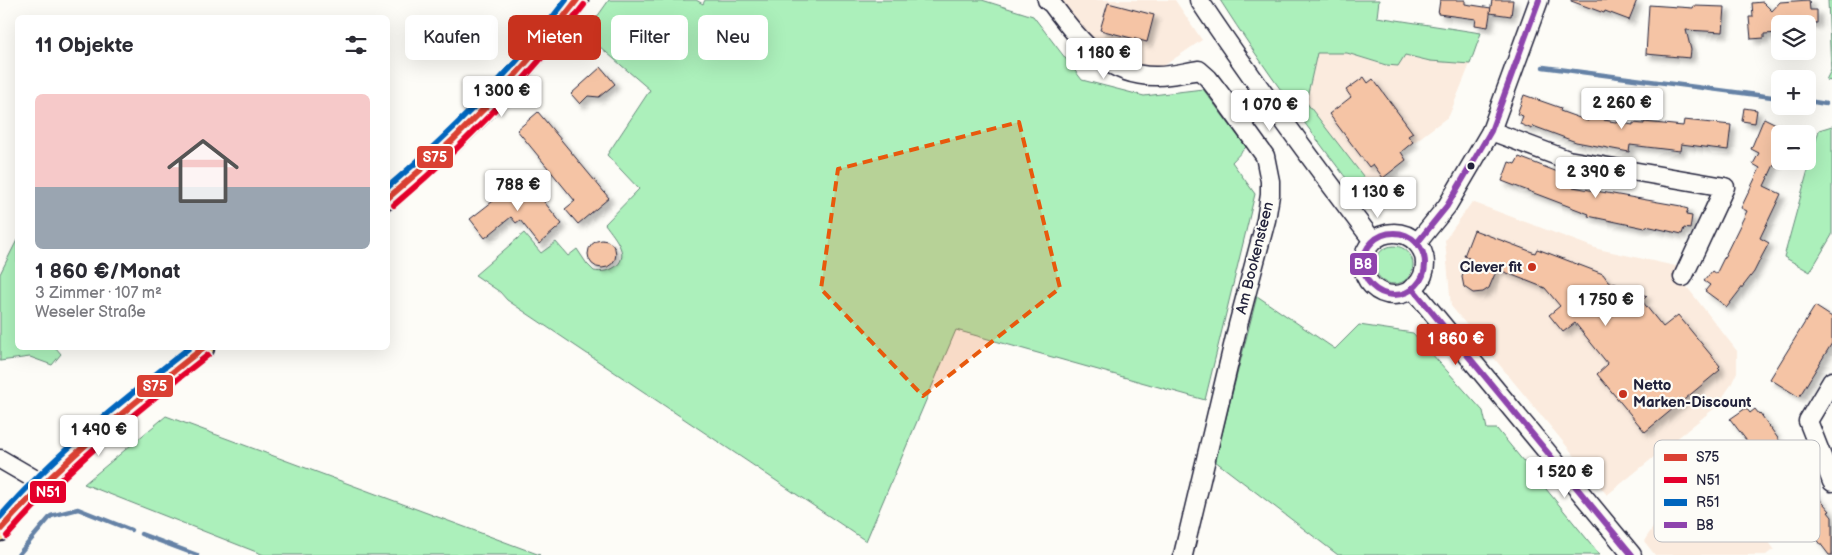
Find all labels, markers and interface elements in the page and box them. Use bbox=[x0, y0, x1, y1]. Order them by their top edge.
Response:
chip: Kaufen bbox=[405, 15, 498, 60]
chip: Mieten bbox=[508, 15, 601, 60]
chip: Filter bbox=[611, 15, 688, 60]
chip: Neu bbox=[698, 15, 768, 60]
map controls bbox=[1771, 15, 1816, 170]
button: layers bbox=[1771, 15, 1816, 60]
icon: filters bbox=[342, 31, 370, 59]
text: 11 Objekte bbox=[35, 33, 134, 58]
pin: 1 180 € bbox=[1058, 38, 1150, 80]
text: 1 180 € bbox=[1077, 44, 1131, 63]
button: + bbox=[1771, 70, 1816, 115]
pin: 1 300 € bbox=[456, 76, 548, 118]
text: 1 300 € bbox=[474, 82, 530, 101]
pin: 2 260 € bbox=[1576, 88, 1668, 130]
pin: 1 070 € bbox=[1224, 90, 1316, 132]
text: 2 260 € bbox=[1592, 94, 1652, 113]
text: 1 070 € bbox=[1242, 96, 1298, 115]
button: − bbox=[1771, 125, 1816, 170]
icon: home bbox=[158, 126, 248, 216]
line badge: S75 bbox=[416, 145, 454, 169]
text: S75 bbox=[423, 149, 447, 166]
pin: 2 390 € bbox=[1550, 156, 1642, 199]
unlabelled marker bbox=[1466, 161, 1476, 171]
text: 2 390 € bbox=[1567, 163, 1625, 182]
pin: 788 € bbox=[483, 170, 553, 212]
text: 788 € bbox=[496, 176, 540, 195]
pin: 1 130 € bbox=[1332, 176, 1424, 219]
text: 1 130 € bbox=[1351, 183, 1405, 202]
street label: Am Bookensteen bbox=[1232, 200, 1278, 316]
line badge: B8 bbox=[1349, 252, 1378, 276]
text: B8 bbox=[1354, 256, 1372, 273]
place label: Clever fit bbox=[1460, 258, 1522, 277]
text: 1 860 €/Monat bbox=[35, 259, 180, 284]
marker: Clever fit bbox=[1526, 261, 1538, 273]
text: 3 Zimmer · 107 m² bbox=[35, 284, 162, 303]
pin: 1 750 € bbox=[1560, 284, 1652, 327]
text: 1 750 € bbox=[1578, 291, 1634, 310]
text: Weseler Straße bbox=[35, 303, 146, 322]
pin: 1 860 € bbox=[1410, 324, 1502, 366]
text: 1 860 € bbox=[1428, 330, 1484, 349]
line badge: S75 bbox=[136, 374, 174, 398]
place label: Netto Marken-Discount bbox=[1633, 376, 1751, 412]
text: S75 bbox=[143, 378, 167, 395]
marker: Netto Marken-Discount bbox=[1617, 388, 1629, 400]
pin: 1 490 € bbox=[53, 414, 145, 457]
text: 1 490 € bbox=[71, 421, 127, 440]
legend bbox=[1654, 440, 1820, 542]
text: S75 bbox=[1696, 449, 1719, 466]
pin: 1 520 € bbox=[1519, 456, 1611, 499]
text: 1 520 € bbox=[1537, 463, 1593, 482]
text: N51 bbox=[1696, 472, 1720, 489]
line badge: N51 bbox=[29, 480, 67, 504]
text: N51 bbox=[36, 484, 60, 501]
text: R51 bbox=[1696, 494, 1719, 511]
text: B8 bbox=[1696, 517, 1714, 534]

